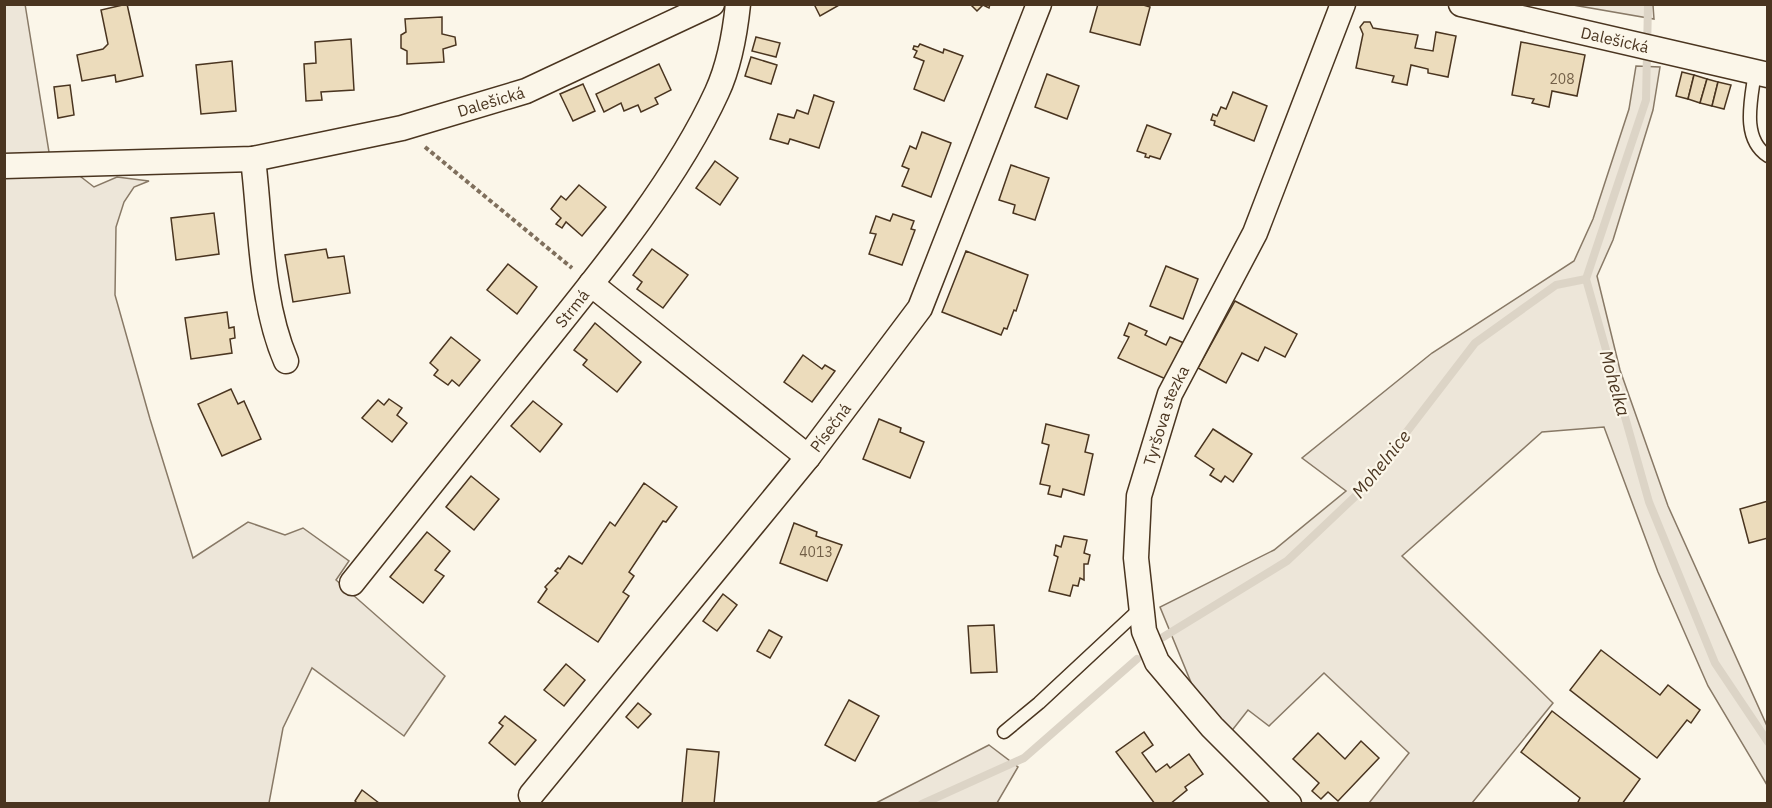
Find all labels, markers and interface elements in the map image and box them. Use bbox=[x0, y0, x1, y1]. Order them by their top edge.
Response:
street label: Dalešická bbox=[1579, 22, 1651, 57]
house number: 208 bbox=[1549, 70, 1575, 88]
street label: Dalešická bbox=[455, 82, 527, 121]
street label: Strmá bbox=[551, 285, 594, 332]
water label: Mohelka bbox=[1595, 347, 1635, 419]
street label: Tyršova stezka bbox=[1139, 362, 1193, 468]
street label: Písečná bbox=[805, 399, 855, 456]
water label: Mohelnice bbox=[1347, 425, 1415, 503]
house number: 4013 bbox=[799, 543, 833, 561]

